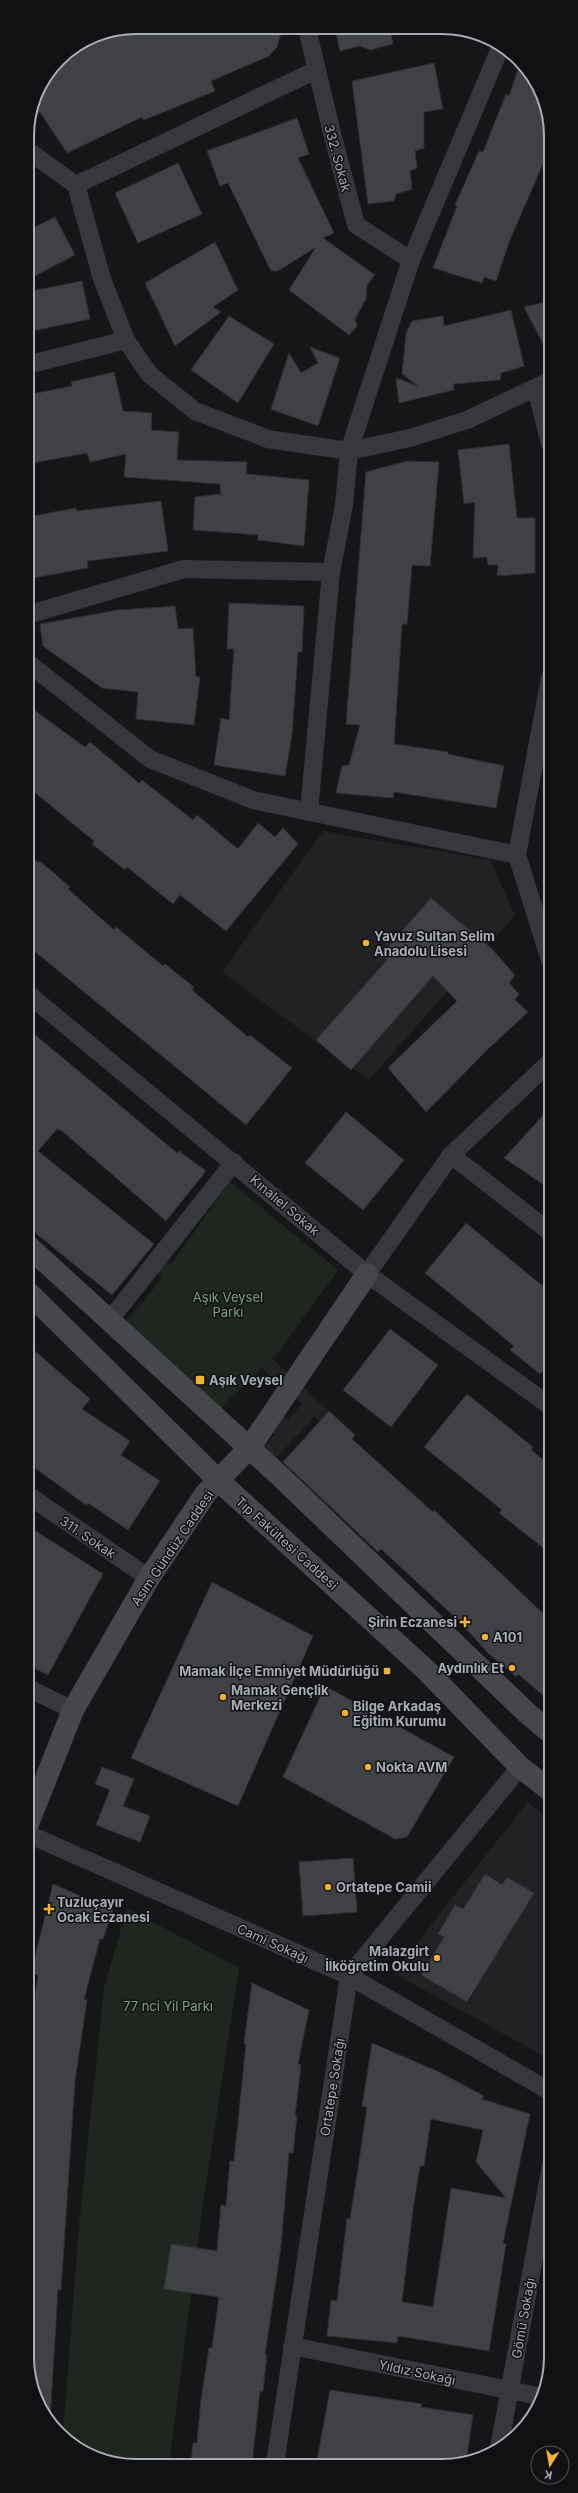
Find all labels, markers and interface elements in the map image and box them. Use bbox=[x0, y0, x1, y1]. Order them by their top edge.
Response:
street label: 332. Sokak bbox=[321, 123, 355, 193]
place label: Yavuz Sultan Selim Anadolu Lisesi bbox=[374, 928, 495, 959]
marker: Yavuz Sultan Selim Anadolu Lisesi bbox=[361, 938, 371, 948]
street label: Kınalıel Sokak bbox=[247, 1171, 323, 1239]
park label: Aşık Veysel Parkı bbox=[193, 1289, 263, 1320]
place label: Aşık Veysel bbox=[209, 1372, 283, 1388]
marker: Aşık Veysel bbox=[194, 1374, 206, 1386]
street label: Asım Gündüz Caddesi bbox=[127, 1487, 217, 1609]
street label: Tıp Fakültesi Caddesi bbox=[233, 1493, 341, 1593]
street label: 311. Sokak bbox=[57, 1513, 119, 1561]
place label: Şirin Eczanesi bbox=[368, 1614, 457, 1630]
marker: Şirin Eczanesi bbox=[460, 1617, 470, 1627]
place label: A101 bbox=[493, 1629, 522, 1645]
marker: A101 bbox=[480, 1632, 490, 1642]
place label: Aydınlık Et bbox=[437, 1660, 504, 1676]
place label: Mamak İlçe Emniyet Müdürlüğü bbox=[179, 1663, 379, 1679]
marker: Aydınlık Et bbox=[507, 1663, 517, 1673]
marker: Mamak İlçe Emniyet Müdürlüğü bbox=[382, 1666, 392, 1676]
place label: Mamak Gençlik Merkezi bbox=[231, 1682, 329, 1713]
marker: Mamak Gençlik Merkezi bbox=[218, 1692, 228, 1702]
place label: Bilge Arkadaş Eğitim Kurumu bbox=[353, 1698, 446, 1729]
marker: Bilge Arkadaş Eğitim Kurumu bbox=[340, 1708, 350, 1718]
place label: Nokta AVM bbox=[376, 1759, 447, 1775]
marker: Nokta AVM bbox=[363, 1762, 373, 1772]
place label: Ortatepe Camii bbox=[336, 1879, 431, 1895]
marker: Ortatepe Camii bbox=[323, 1882, 333, 1892]
place label: Tuzluçayır Ocak Eczanesi bbox=[57, 1894, 150, 1925]
marker: Tuzluçayır Ocak Eczanesi bbox=[44, 1904, 54, 1914]
street label: Cami Sokağı bbox=[235, 1920, 311, 1966]
place label: Malazgirt İlköğretim Okulu bbox=[325, 1943, 429, 1974]
marker: Malazgirt İlköğretim Okulu bbox=[432, 1953, 442, 1963]
park label: 77 nci Yil Parkı bbox=[123, 1998, 213, 2014]
street label: Ortatepe Sokağı bbox=[316, 2037, 348, 2137]
street label: Gömü Sokağı bbox=[508, 2276, 538, 2360]
street label: Yıldız Sokağı bbox=[377, 2356, 457, 2388]
north arrow bbox=[530, 2445, 570, 2485]
text: K bbox=[543, 2467, 553, 2482]

